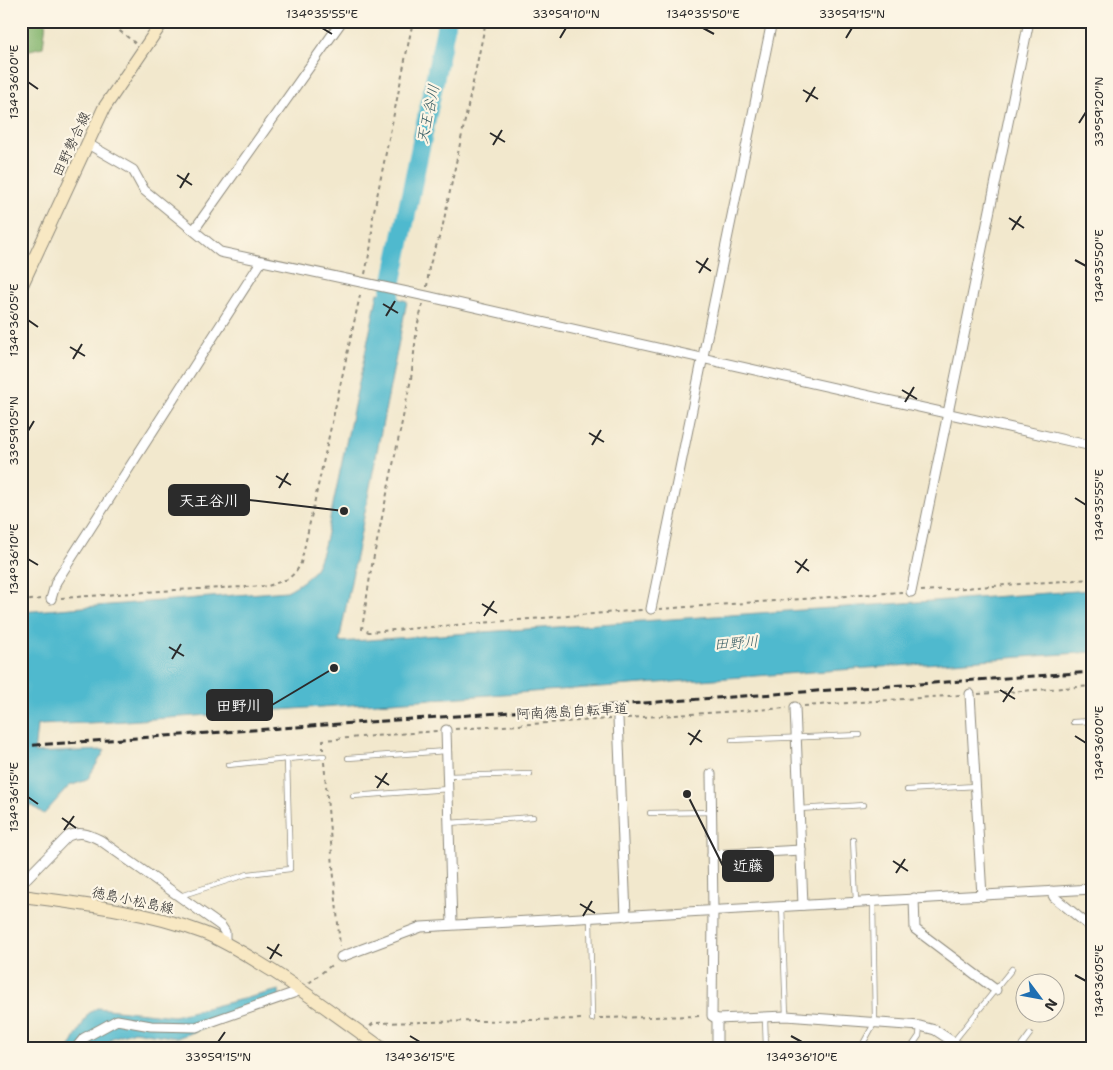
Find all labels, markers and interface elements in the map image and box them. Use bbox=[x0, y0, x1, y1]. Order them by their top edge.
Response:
text: 134°35'55"E bbox=[286, 6, 358, 22]
text: 33°59'10"N bbox=[532, 6, 600, 22]
text: 134°35'50"E bbox=[666, 6, 740, 22]
text: 33°59'15"N bbox=[819, 6, 885, 22]
text: 134°36'00"E bbox=[6, 45, 22, 119]
text: 33°59'20"N bbox=[1091, 77, 1107, 147]
water label: 天王谷川 bbox=[412, 83, 444, 145]
street label: 田野勢合線 bbox=[48, 108, 94, 180]
text: 134°35'50"E bbox=[1091, 229, 1107, 303]
text: 134°36'05"E bbox=[6, 283, 22, 357]
text: 33°59'05"N bbox=[6, 396, 22, 466]
text: 134°35'55"E bbox=[1091, 469, 1107, 541]
callout: 天王谷川 bbox=[169, 485, 249, 515]
text: 天王谷川 bbox=[179, 491, 239, 511]
text: 134°36'10"E bbox=[6, 523, 22, 595]
water label: 田野川 bbox=[713, 631, 759, 655]
callout: 田野川 bbox=[207, 690, 272, 720]
text: 田野川 bbox=[216, 696, 262, 716]
street label: 阿南徳島自転車道 bbox=[516, 699, 628, 723]
text: 134°36'00"E bbox=[1091, 706, 1107, 780]
text: 134°36'15"E bbox=[6, 762, 22, 832]
callout: 近藤 bbox=[723, 851, 773, 881]
text: 近藤 bbox=[733, 856, 763, 876]
street label: 徳島小松島線 bbox=[90, 882, 176, 918]
text: 134°36'05"E bbox=[1091, 944, 1107, 1018]
north arrow bbox=[1016, 972, 1066, 1022]
text: N bbox=[1040, 995, 1062, 1014]
text: 33°59'15"N bbox=[185, 1049, 251, 1065]
text: 134°36'15"E bbox=[385, 1049, 455, 1065]
text: 134°36'10"E bbox=[766, 1049, 838, 1065]

